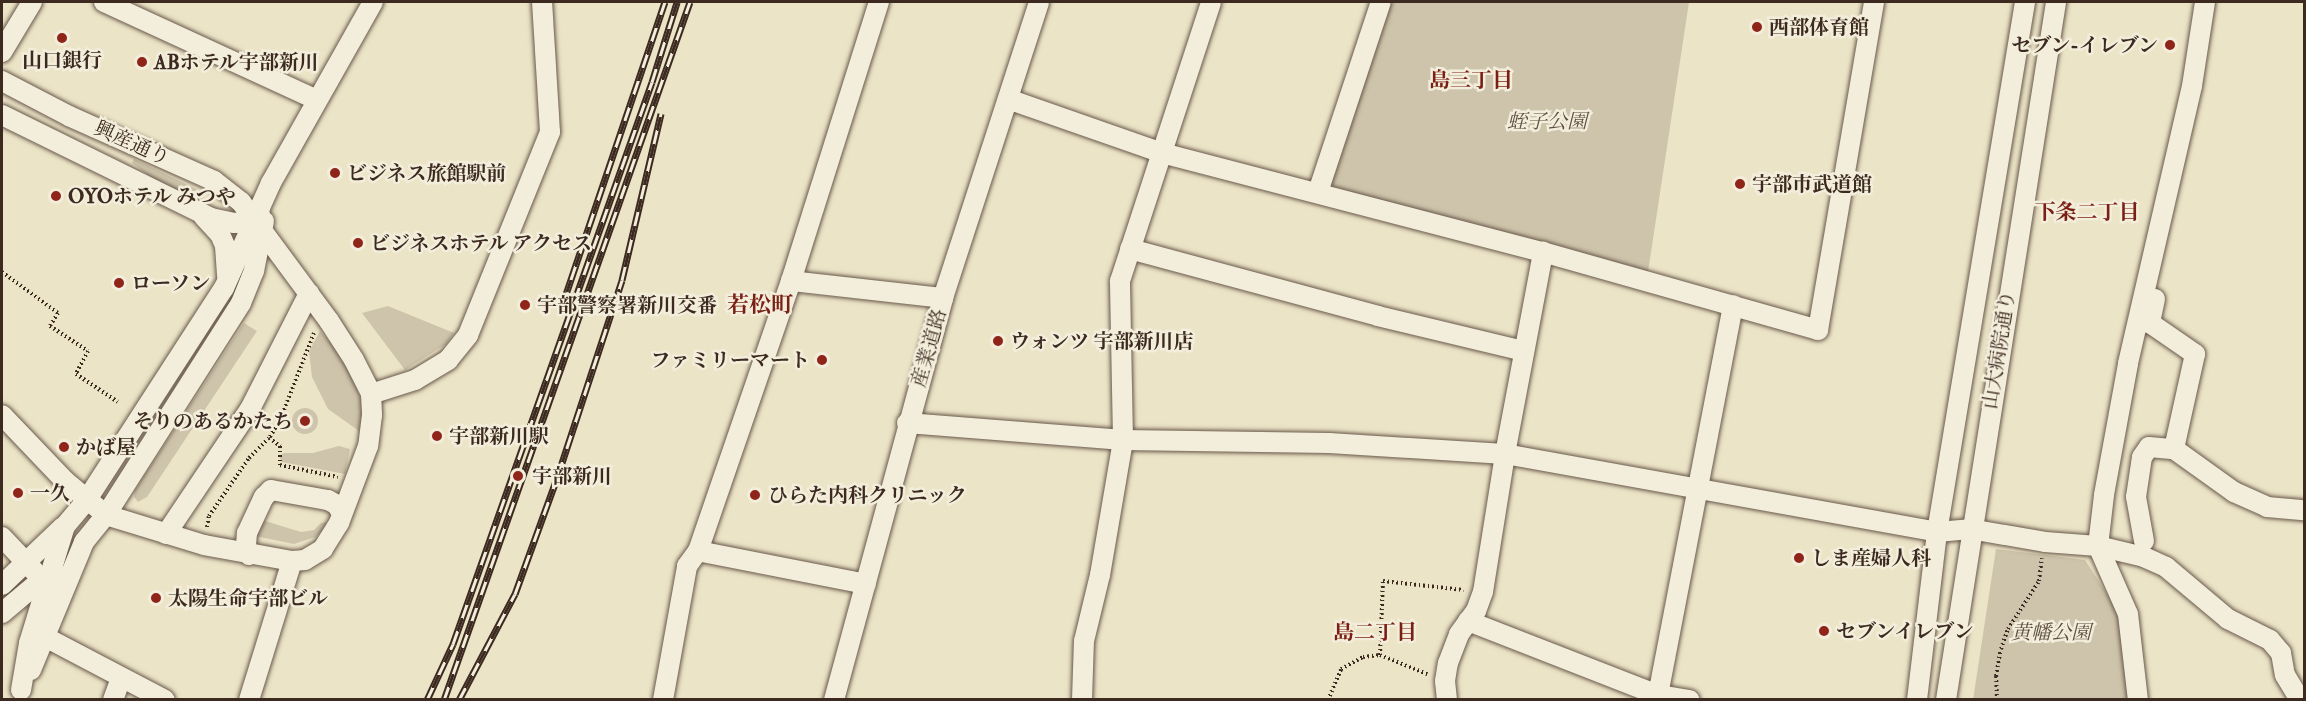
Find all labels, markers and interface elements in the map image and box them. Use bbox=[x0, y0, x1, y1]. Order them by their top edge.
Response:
place label: 西部体育館 bbox=[1769, 15, 1869, 39]
marker: 西部体育館 bbox=[1750, 20, 1764, 34]
marker: 山口銀行 bbox=[55, 31, 69, 45]
place label: セブン-イレブン bbox=[2010, 33, 2158, 57]
marker: セブン-イレブン bbox=[2163, 38, 2177, 52]
place label: 山口銀行 bbox=[22, 48, 102, 72]
place label: ABホテル宇部新川 bbox=[154, 50, 320, 74]
marker: ABホテル宇部新川 bbox=[135, 55, 149, 69]
district label: 島三丁目 bbox=[1429, 68, 1513, 94]
park label: 蛭子公園 bbox=[1507, 109, 1587, 133]
street label: 興産通り bbox=[91, 116, 173, 170]
place label: ビジネス旅館駅前 bbox=[347, 161, 507, 185]
marker: ビジネス旅館駅前 bbox=[328, 166, 342, 180]
place label: 宇部市武道館 bbox=[1752, 172, 1872, 196]
marker: 宇部市武道館 bbox=[1733, 177, 1747, 191]
place label: OYOホテル みつや bbox=[68, 184, 237, 208]
marker: OYOホテル みつや bbox=[49, 189, 63, 203]
district label: 下条二丁目 bbox=[2035, 200, 2139, 226]
place label: ビジネスホテル アクセス bbox=[370, 231, 594, 255]
marker: ビジネスホテル アクセス bbox=[351, 236, 365, 250]
place label: ローソン bbox=[131, 271, 211, 295]
marker: ローソン bbox=[112, 276, 126, 290]
street label: 山大病院通り bbox=[1978, 289, 2020, 411]
place label: 宇部警察署新川交番 bbox=[537, 293, 717, 317]
district label: 若松町 bbox=[727, 293, 793, 319]
marker: 宇部警察署新川交番 bbox=[518, 298, 532, 312]
street label: 産業道路 bbox=[906, 306, 952, 390]
place label: ウォンツ 宇部新川店 bbox=[1010, 329, 1194, 353]
marker: ウォンツ 宇部新川店 bbox=[991, 334, 1005, 348]
place label: ファミリーマート bbox=[650, 348, 810, 372]
marker: ファミリーマート bbox=[815, 353, 829, 367]
place label: そりのあるかたち bbox=[133, 409, 293, 433]
marker: そりのあるかたち bbox=[298, 414, 312, 428]
place label: 宇部新川駅 bbox=[449, 424, 549, 448]
marker: 宇部新川駅 bbox=[430, 429, 444, 443]
place label: かば屋 bbox=[76, 435, 136, 459]
marker: かば屋 bbox=[57, 440, 71, 454]
place label: 宇部新川 bbox=[532, 464, 612, 488]
marker: 宇部新川 bbox=[509, 467, 527, 485]
place label: 一久 bbox=[30, 481, 70, 505]
place label: ひらた内科クリニック bbox=[768, 483, 968, 507]
marker: 一久 bbox=[11, 486, 25, 500]
marker: ひらた内科クリニック bbox=[746, 486, 764, 504]
place label: しま産婦人科 bbox=[1811, 546, 1931, 570]
marker: しま産婦人科 bbox=[1792, 551, 1806, 565]
place label: 太陽生命宇部ビル bbox=[168, 586, 328, 610]
marker: 太陽生命宇部ビル bbox=[149, 591, 163, 605]
place label: セブンイレブン bbox=[1836, 619, 1976, 643]
district label: 島二丁目 bbox=[1333, 620, 1417, 646]
park label: 黄幡公園 bbox=[2011, 620, 2091, 644]
marker: セブンイレブン bbox=[1817, 624, 1831, 638]

